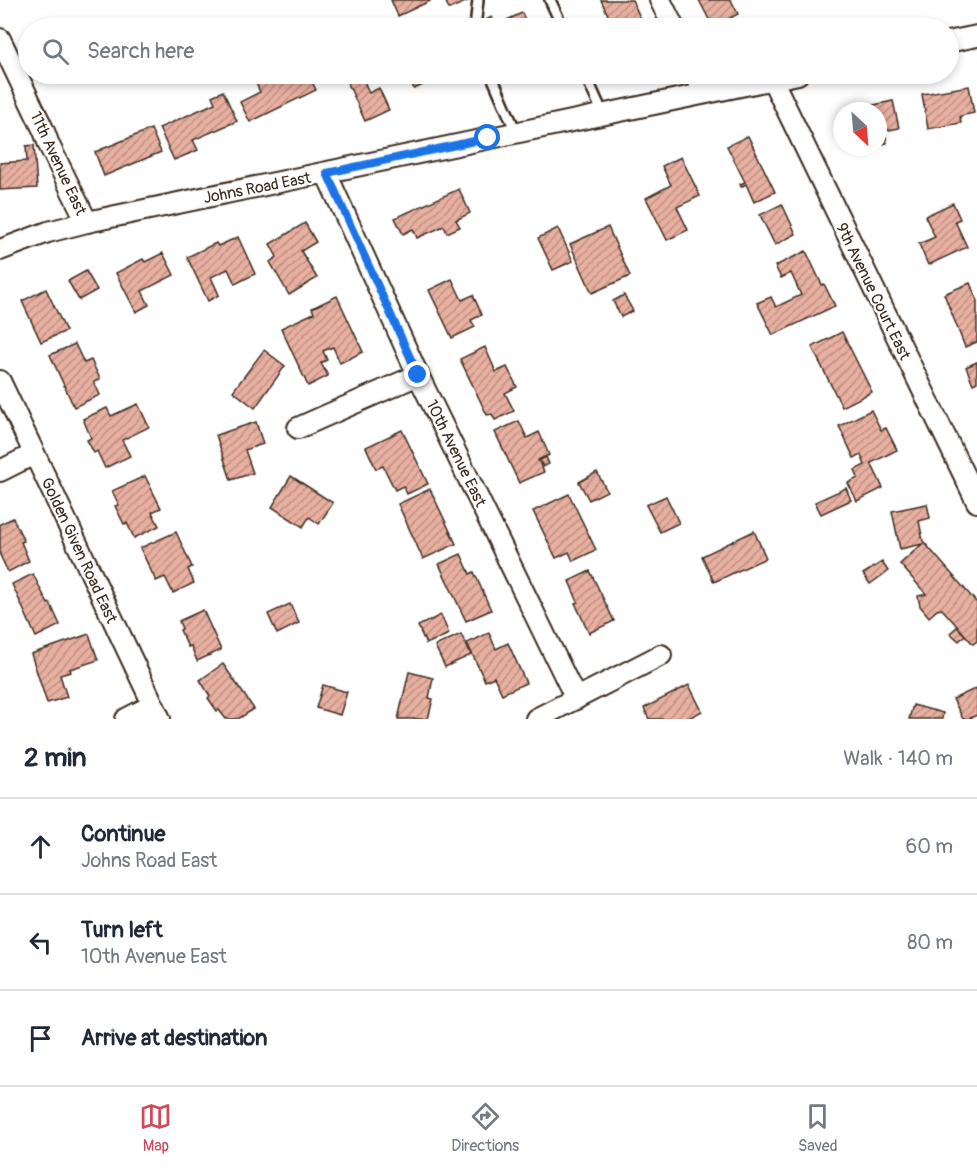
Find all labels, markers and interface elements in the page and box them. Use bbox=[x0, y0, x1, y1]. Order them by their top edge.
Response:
search box bbox=[18, 18, 959, 84]
icon: search bbox=[39, 35, 72, 68]
text: Search here bbox=[87, 37, 194, 65]
north arrow bbox=[833, 102, 887, 156]
street label: 11th Avenue East bbox=[25, 108, 91, 219]
route start bbox=[474, 124, 500, 150]
street label: Johns Road East bbox=[202, 168, 313, 208]
street label: 9th Avenue Court East bbox=[831, 220, 915, 364]
route end bbox=[404, 361, 430, 387]
street label: 10th Avenue East bbox=[422, 397, 491, 511]
street label: Golden Given Road East bbox=[37, 474, 122, 627]
text: 2 min bbox=[24, 742, 86, 774]
text: Walk · 140 m bbox=[843, 746, 953, 771]
text: Continue bbox=[81, 820, 165, 848]
icon: ahead bbox=[24, 830, 57, 863]
text: 60 m bbox=[906, 834, 953, 859]
text: Johns Road East bbox=[81, 848, 217, 873]
text: Turn left bbox=[81, 916, 163, 944]
icon: left bbox=[24, 926, 57, 959]
text: 80 m bbox=[907, 930, 953, 955]
text: 10th Avenue East bbox=[81, 944, 227, 969]
icon: arrive bbox=[24, 1022, 57, 1055]
text: Arrive at destination bbox=[81, 1024, 267, 1052]
tab: Map bbox=[139, 1100, 172, 1156]
tab: Directions bbox=[451, 1100, 519, 1156]
tab: Saved bbox=[798, 1100, 838, 1156]

